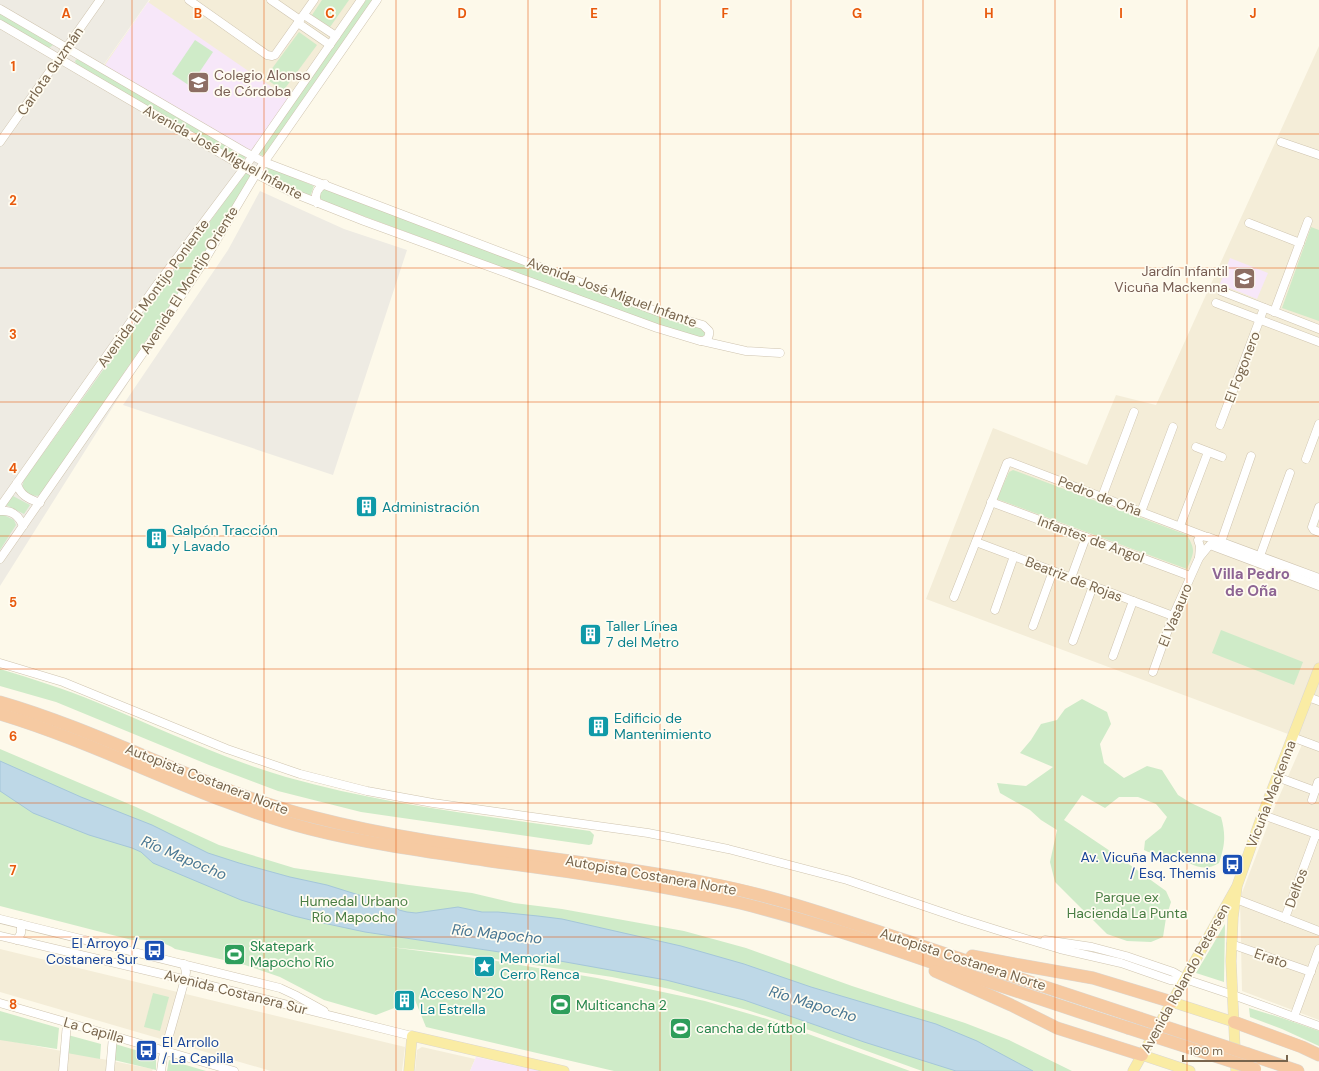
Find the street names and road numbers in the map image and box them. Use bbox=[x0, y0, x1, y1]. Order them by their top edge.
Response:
street label: Carlota Guzmán bbox=[13, 23, 87, 119]
street label: Avenida José Miguel Infante bbox=[140, 101, 306, 203]
street label: Avenida El Montijo Oriente bbox=[136, 203, 242, 357]
street label: Avenida El Montijo Poniente bbox=[93, 215, 213, 371]
street label: Avenida José Miguel Infante bbox=[525, 253, 699, 331]
street label: El Fogonero bbox=[1220, 329, 1264, 405]
street label: Pedro de Oña bbox=[1056, 472, 1144, 520]
street label: Infantes de Angol bbox=[1035, 511, 1147, 567]
street label: Beatriz de Rojas bbox=[1023, 552, 1125, 606]
street label: El Vasauro bbox=[1154, 581, 1196, 649]
street label: Vicuña Mackenna bbox=[1242, 738, 1300, 850]
street label: Autopista Costanera Norte bbox=[123, 740, 291, 819]
street label: Autopista Costanera Norte bbox=[564, 851, 738, 899]
street label: Delfos bbox=[1281, 866, 1311, 910]
street label: Avenida Rolando Petersen bbox=[1136, 900, 1234, 1056]
street label: Autopista Costanera Norte bbox=[878, 924, 1048, 994]
street label: Erato bbox=[1252, 944, 1290, 972]
street label: Avenida Costanera Sur bbox=[162, 965, 310, 1019]
street label: La Capilla bbox=[62, 1013, 126, 1047]

